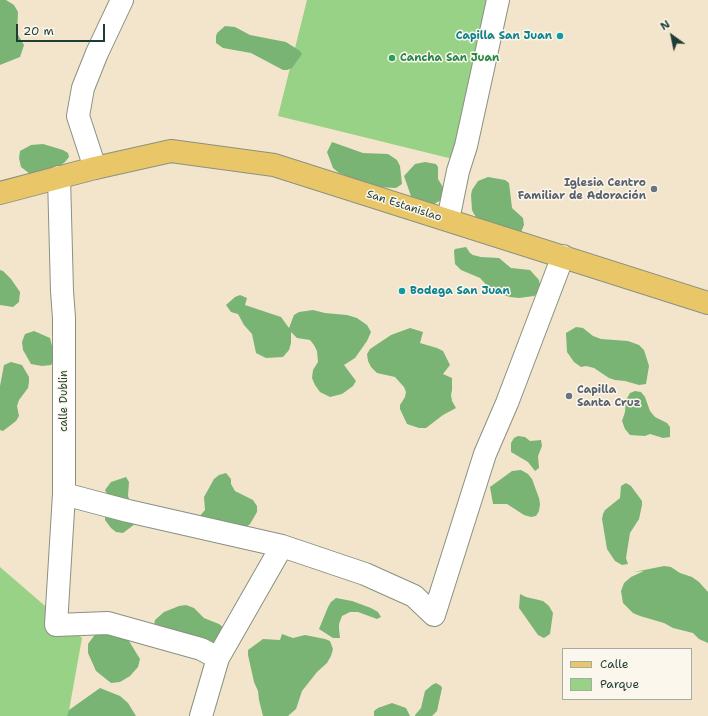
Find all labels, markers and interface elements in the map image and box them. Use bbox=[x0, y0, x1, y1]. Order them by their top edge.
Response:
scale bar bbox=[18, 16, 107, 42]
north arrow bbox=[652, 16, 692, 56]
text: N bbox=[657, 17, 673, 34]
text: 20 m bbox=[23, 23, 54, 39]
place label: Capilla San Juan bbox=[456, 29, 552, 43]
marker: Capilla San Juan bbox=[555, 31, 565, 41]
place label: Cancha San Juan bbox=[400, 51, 499, 65]
marker: Cancha San Juan bbox=[387, 53, 397, 63]
place label: Iglesia Centro Familiar de Adoración bbox=[518, 176, 646, 202]
marker: Iglesia Centro Familiar de Adoración bbox=[649, 184, 659, 194]
street label: San Estanislao bbox=[365, 188, 443, 224]
place label: Bodega San Juan bbox=[410, 284, 510, 298]
marker: Bodega San Juan bbox=[397, 286, 407, 296]
street label: calle Dublin bbox=[57, 370, 71, 432]
place label: Capilla Santa Cruz bbox=[577, 383, 640, 409]
marker: Capilla Santa Cruz bbox=[564, 391, 574, 401]
legend bbox=[562, 648, 692, 700]
text: Calle bbox=[600, 656, 629, 672]
text: Parque bbox=[600, 676, 639, 692]

